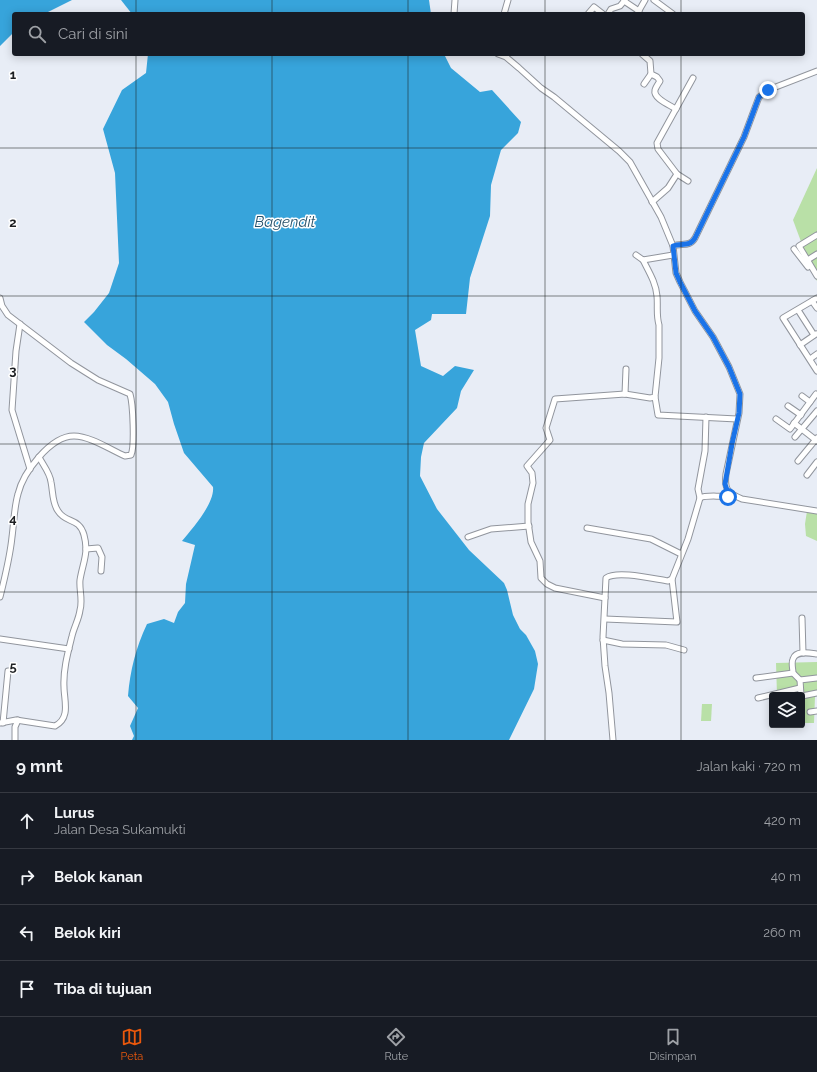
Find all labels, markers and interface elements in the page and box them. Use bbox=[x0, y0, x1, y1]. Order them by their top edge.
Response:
search box bbox=[12, 12, 805, 56]
icon: search bbox=[26, 23, 48, 45]
text: Cari di sini bbox=[58, 25, 128, 43]
text: 1 bbox=[10, 67, 17, 82]
route end bbox=[759, 81, 777, 99]
water label: Bagendit bbox=[255, 213, 316, 231]
text: 2 bbox=[9, 215, 17, 230]
text: 3 bbox=[9, 363, 17, 378]
route start bbox=[719, 488, 737, 506]
text: 4 bbox=[9, 511, 17, 526]
text: 5 bbox=[9, 659, 17, 674]
map controls bbox=[769, 692, 805, 728]
button: layers bbox=[769, 692, 805, 728]
text: 9 mnt bbox=[16, 756, 63, 776]
text: Jalan kaki · 720 m bbox=[697, 759, 801, 774]
text: Lurus bbox=[54, 804, 95, 822]
icon: ahead bbox=[16, 810, 38, 832]
text: 420 m bbox=[764, 813, 801, 828]
text: Jalan Desa Sukamukti bbox=[54, 822, 186, 837]
icon: right bbox=[16, 866, 38, 888]
text: Belok kanan bbox=[54, 868, 143, 886]
text: 40 m bbox=[771, 869, 801, 884]
icon: left bbox=[16, 922, 38, 944]
text: Belok kiri bbox=[54, 924, 121, 942]
text: 260 m bbox=[763, 925, 801, 940]
icon: arrive bbox=[16, 978, 38, 1000]
text: Tiba di tujuan bbox=[54, 980, 152, 998]
tab: Peta bbox=[121, 1026, 143, 1063]
tab: Rute bbox=[384, 1026, 408, 1063]
tab: Disimpan bbox=[649, 1026, 696, 1063]

